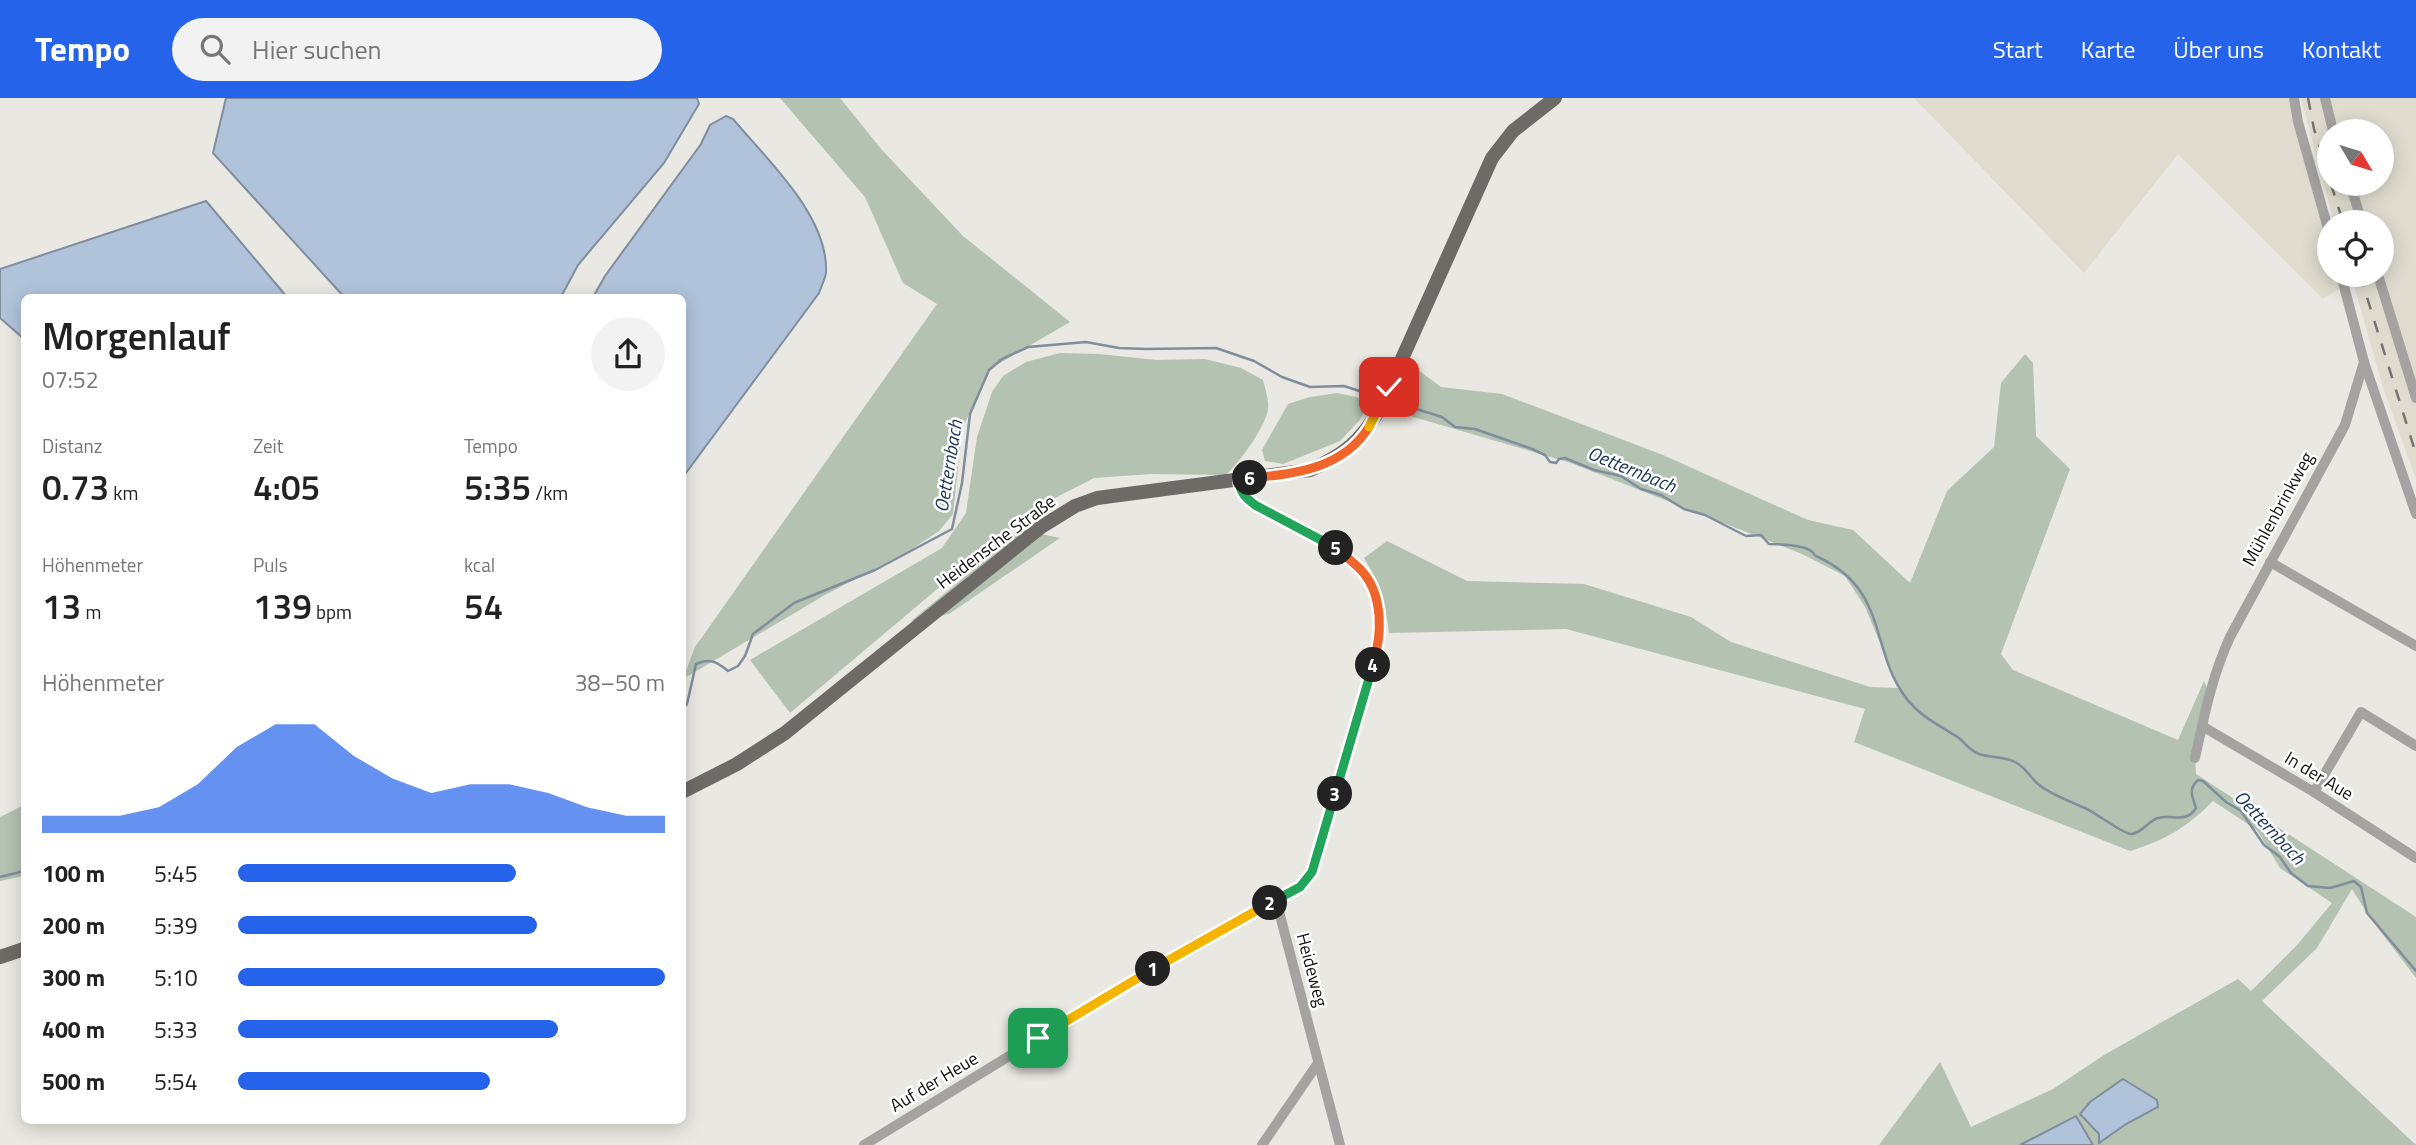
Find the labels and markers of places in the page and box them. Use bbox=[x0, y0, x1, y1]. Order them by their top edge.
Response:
pin bbox=[1359, 357, 1419, 417]
pin: 6 bbox=[1232, 460, 1268, 496]
pin: 5 bbox=[1318, 531, 1354, 566]
pin: 4 bbox=[1356, 648, 1390, 682]
pin: 3 bbox=[1318, 776, 1352, 812]
pin: 2 bbox=[1252, 886, 1288, 920]
pin: 1 bbox=[1136, 952, 1170, 986]
pin bbox=[1008, 1008, 1068, 1068]

